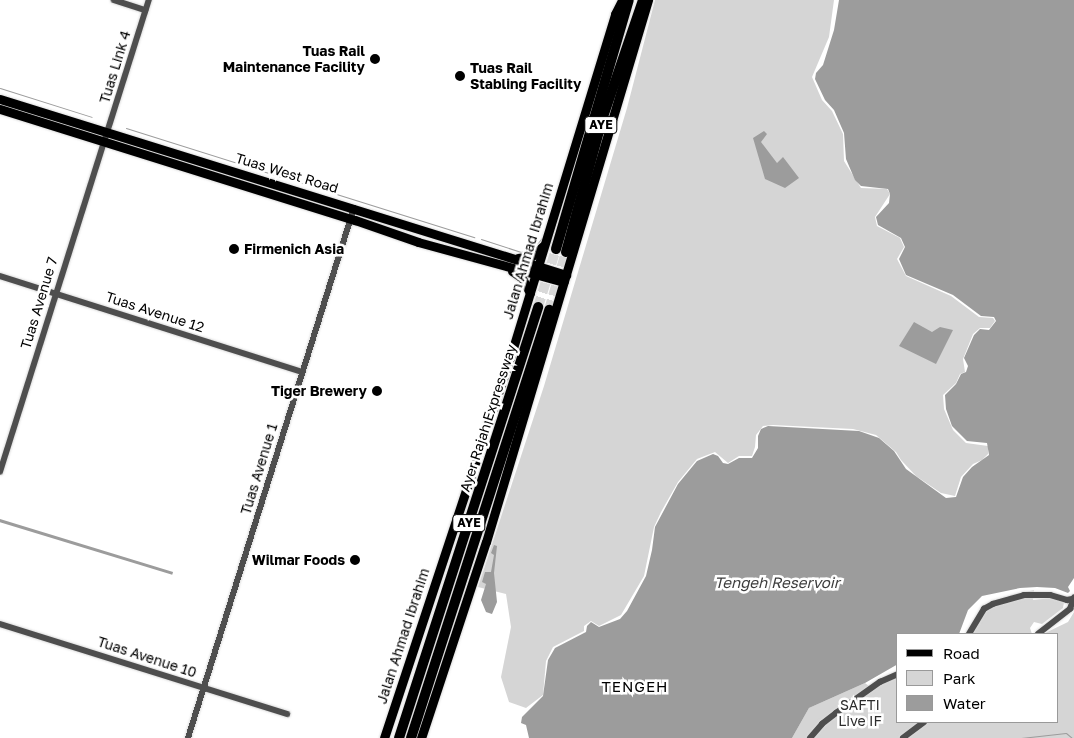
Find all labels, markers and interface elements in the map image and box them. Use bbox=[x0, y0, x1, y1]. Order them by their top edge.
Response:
street label: Tuas Link 4 bbox=[96, 29, 134, 105]
place label: Tuas Rail Maintenance Facility bbox=[223, 43, 365, 75]
marker: Tuas Rail Maintenance Facility bbox=[369, 53, 381, 65]
place label: Tuas Rail Stabling Facility bbox=[470, 60, 581, 92]
marker: Tuas Rail Stabling Facility bbox=[454, 70, 466, 82]
road number: AYE bbox=[584, 116, 618, 134]
street label: Tuas West Road bbox=[234, 149, 340, 197]
street label: Jalan Ahmad Ibrahim bbox=[499, 181, 557, 321]
place label: Firmenich Asia bbox=[244, 241, 344, 257]
marker: Firmenich Asia bbox=[228, 243, 240, 255]
street label: Tuas Avenue 7 bbox=[17, 255, 61, 351]
street label: Tuas Avenue 12 bbox=[104, 288, 206, 336]
street label: Ayer Rajah Expressway bbox=[456, 342, 520, 494]
place label: Tiger Brewery bbox=[271, 383, 367, 399]
marker: Tiger Brewery bbox=[371, 385, 383, 397]
street label: Tuas Avenue 1 bbox=[237, 421, 281, 517]
road number: AYE bbox=[452, 514, 486, 532]
place label: Wilmar Foods bbox=[252, 552, 345, 568]
marker: Wilmar Foods bbox=[349, 554, 361, 566]
street label: Jalan Ahmad Ibrahim bbox=[373, 566, 433, 706]
water label: Tengeh Reservoir bbox=[714, 574, 840, 592]
street label: Tuas Avenue 10 bbox=[95, 633, 199, 681]
legend bbox=[896, 633, 1059, 723]
text: Road bbox=[943, 644, 980, 662]
text: Park bbox=[943, 669, 975, 687]
district label: TENGEH bbox=[601, 678, 669, 696]
text: Water bbox=[943, 694, 986, 712]
park label: SAFTI Live IF bbox=[838, 697, 882, 730]

